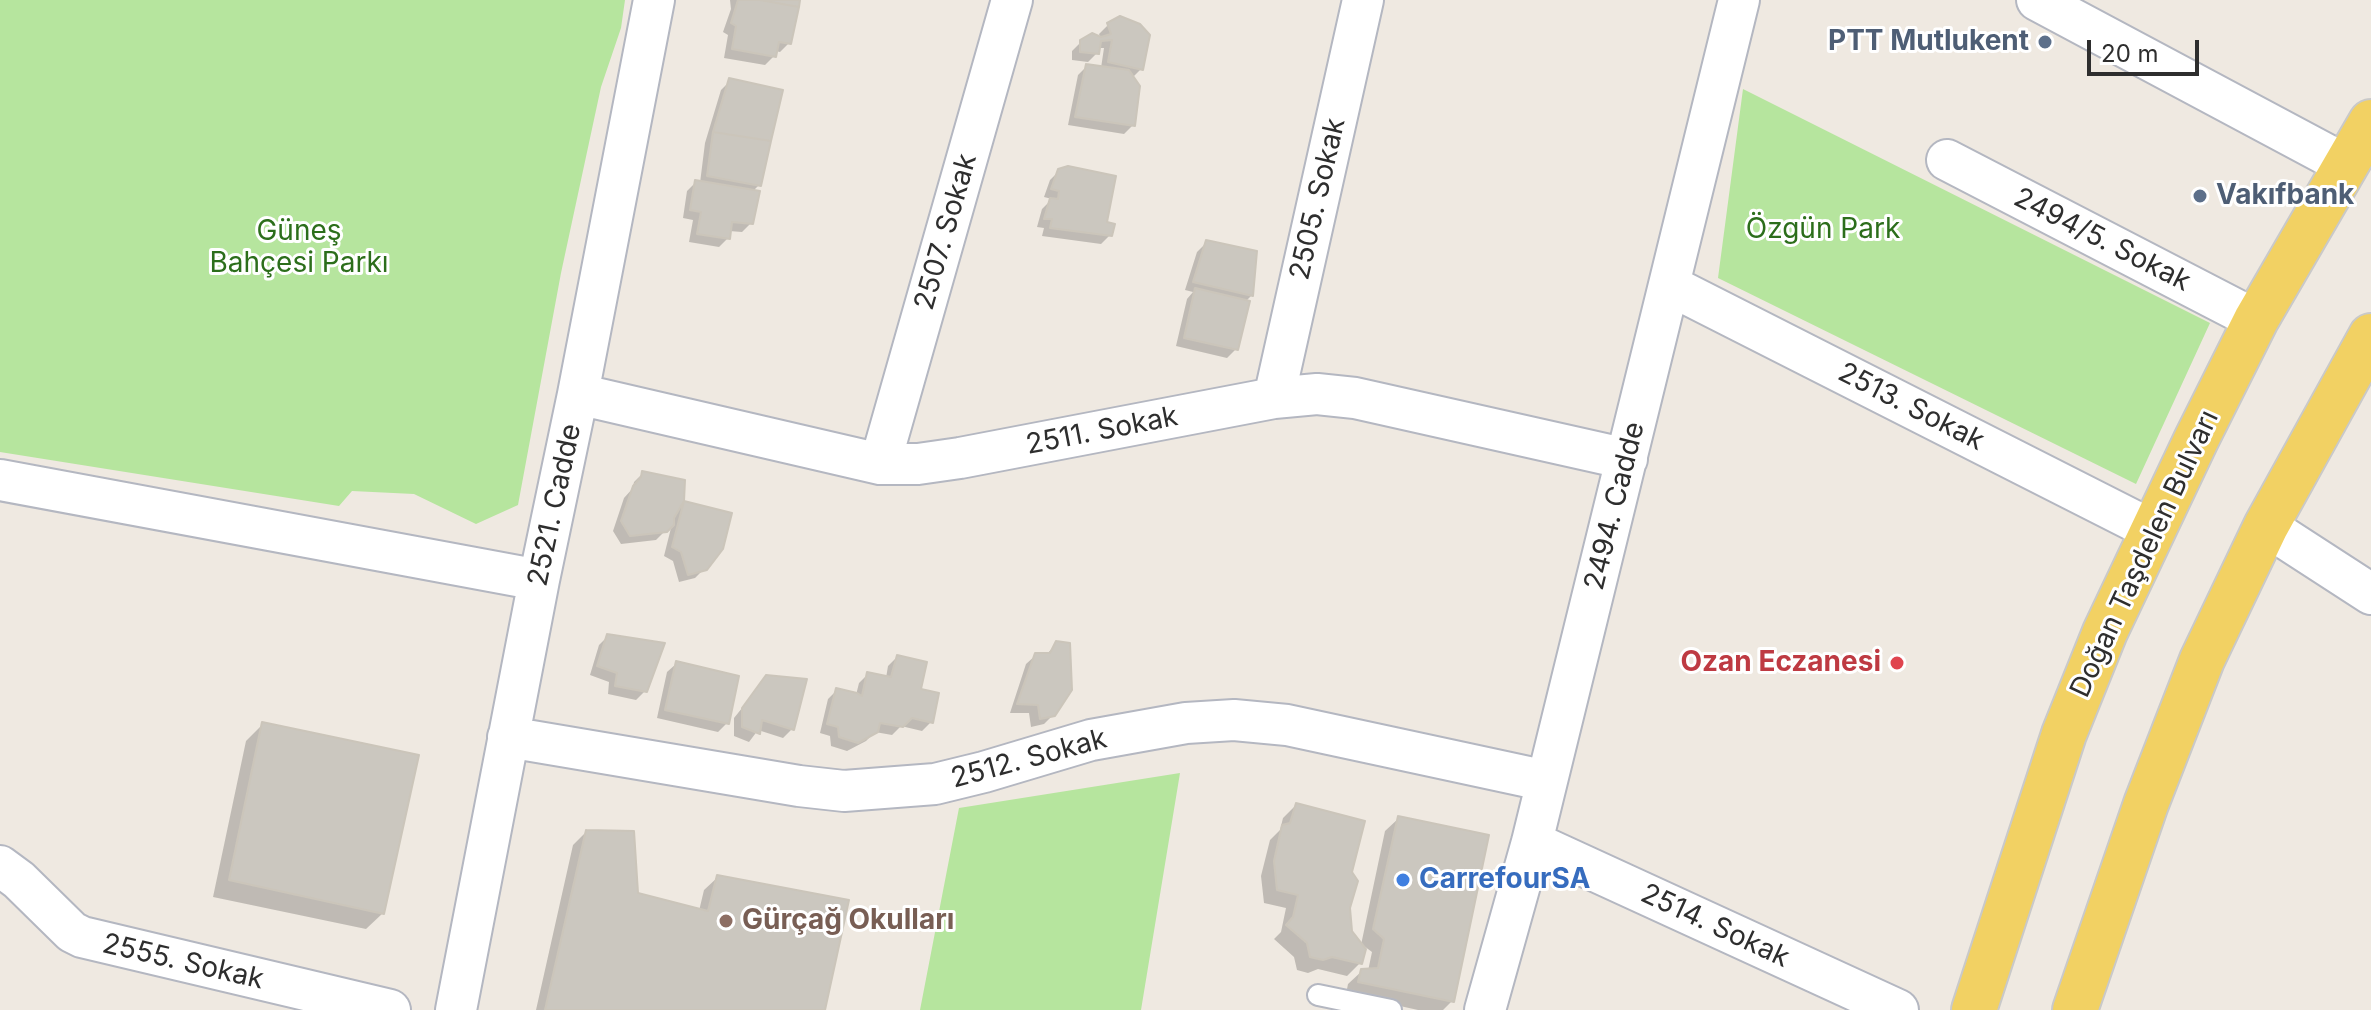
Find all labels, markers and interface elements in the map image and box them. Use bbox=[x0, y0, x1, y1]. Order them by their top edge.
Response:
scale bar bbox=[2091, 24, 2203, 74]
place label: PTT Mutlukent bbox=[1828, 25, 2029, 59]
marker: PTT Mutlukent bbox=[2036, 33, 2054, 51]
text: 20 m bbox=[2101, 39, 2159, 68]
street label: 2505. Sokak bbox=[1283, 115, 1353, 283]
street label: 2507. Sokak bbox=[908, 150, 984, 314]
place label: Vakıfbank bbox=[2216, 179, 2354, 213]
street label: 2494/5. Sokak bbox=[2008, 181, 2196, 299]
marker: Vakıfbank bbox=[2191, 187, 2209, 205]
park label: Özgün Park bbox=[1746, 213, 1900, 247]
park label: Güneş Bahçesi Parkı bbox=[209, 215, 389, 281]
street label: 2513. Sokak bbox=[1832, 356, 1990, 458]
street label: 2511. Sokak bbox=[1023, 400, 1181, 462]
street label: Doğan Taşdelen Bulvarı bbox=[2064, 405, 2226, 703]
street label: 2494. Cadde bbox=[1578, 419, 1652, 593]
street label: 2521. Cadde bbox=[521, 421, 589, 589]
place label: Ozan Eczanesi bbox=[1680, 646, 1881, 680]
marker: Ozan Eczanesi bbox=[1888, 654, 1906, 672]
street label: 2512. Sokak bbox=[948, 722, 1110, 796]
place label: CarrefourSA bbox=[1419, 863, 1590, 897]
marker: CarrefourSA bbox=[1394, 871, 1412, 889]
street label: 2514. Sokak bbox=[1635, 877, 1795, 975]
place label: Gürçağ Okulları bbox=[742, 904, 954, 938]
marker: Gürçağ Okulları bbox=[717, 912, 735, 930]
street label: 2555. Sokak bbox=[99, 927, 267, 997]

